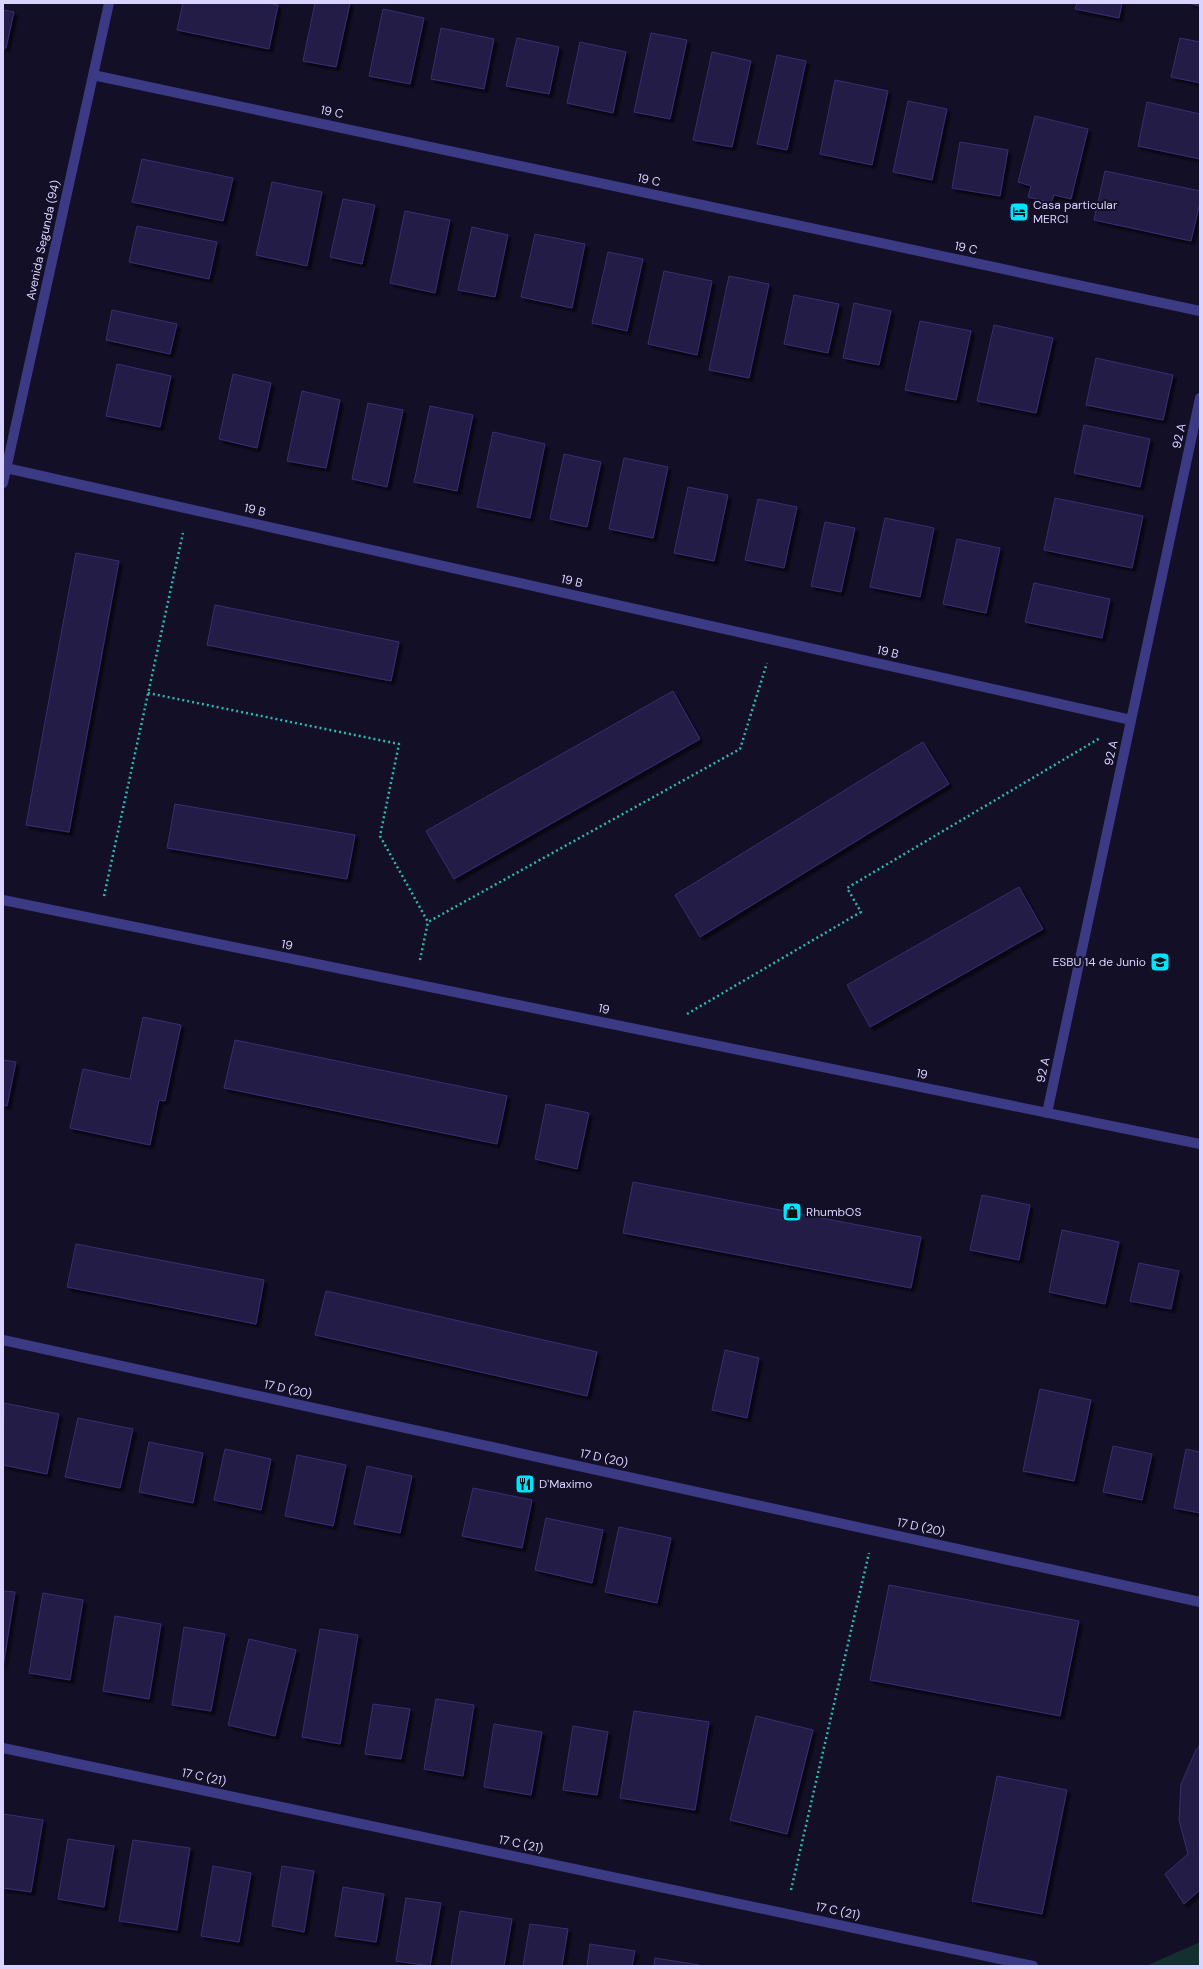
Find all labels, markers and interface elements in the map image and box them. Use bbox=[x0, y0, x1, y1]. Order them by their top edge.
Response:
street label: 19 C bbox=[319, 102, 345, 122]
street label: 19 C bbox=[636, 170, 662, 190]
street label: Avenida Segunda (94) bbox=[22, 179, 64, 301]
place label: Casa particular MERCI bbox=[1033, 197, 1118, 227]
hotel icon: Casa particular MERCI bbox=[1008, 201, 1030, 223]
street label: 19 C bbox=[953, 238, 979, 258]
street label: 92 A bbox=[1169, 422, 1189, 450]
street label: 19 B bbox=[243, 500, 267, 520]
street label: 19 B bbox=[560, 571, 584, 591]
street label: 19 B bbox=[876, 642, 900, 662]
street label: 92 A bbox=[1101, 739, 1121, 767]
street label: 19 bbox=[280, 936, 294, 954]
school or university icon: ESBU 14 de Junio bbox=[1149, 951, 1171, 973]
place label: ESBU 14 de Junio bbox=[1052, 954, 1146, 970]
street label: 19 bbox=[597, 1000, 611, 1018]
street label: 92 A bbox=[1033, 1056, 1053, 1084]
street label: 19 bbox=[915, 1065, 929, 1083]
shop icon: RhumbOS bbox=[781, 1201, 803, 1223]
place label: RhumbOS bbox=[806, 1204, 861, 1220]
street label: 17 D (20) bbox=[263, 1376, 313, 1402]
street label: 17 D (20) bbox=[579, 1445, 629, 1471]
restaurant icon: D'Maximo bbox=[514, 1473, 536, 1495]
place label: D'Maximo bbox=[539, 1476, 592, 1492]
street label: 17 D (20) bbox=[896, 1514, 946, 1540]
street label: 17 C (21) bbox=[180, 1765, 228, 1789]
street label: 17 C (21) bbox=[497, 1832, 545, 1856]
street label: 17 C (21) bbox=[814, 1899, 862, 1923]

